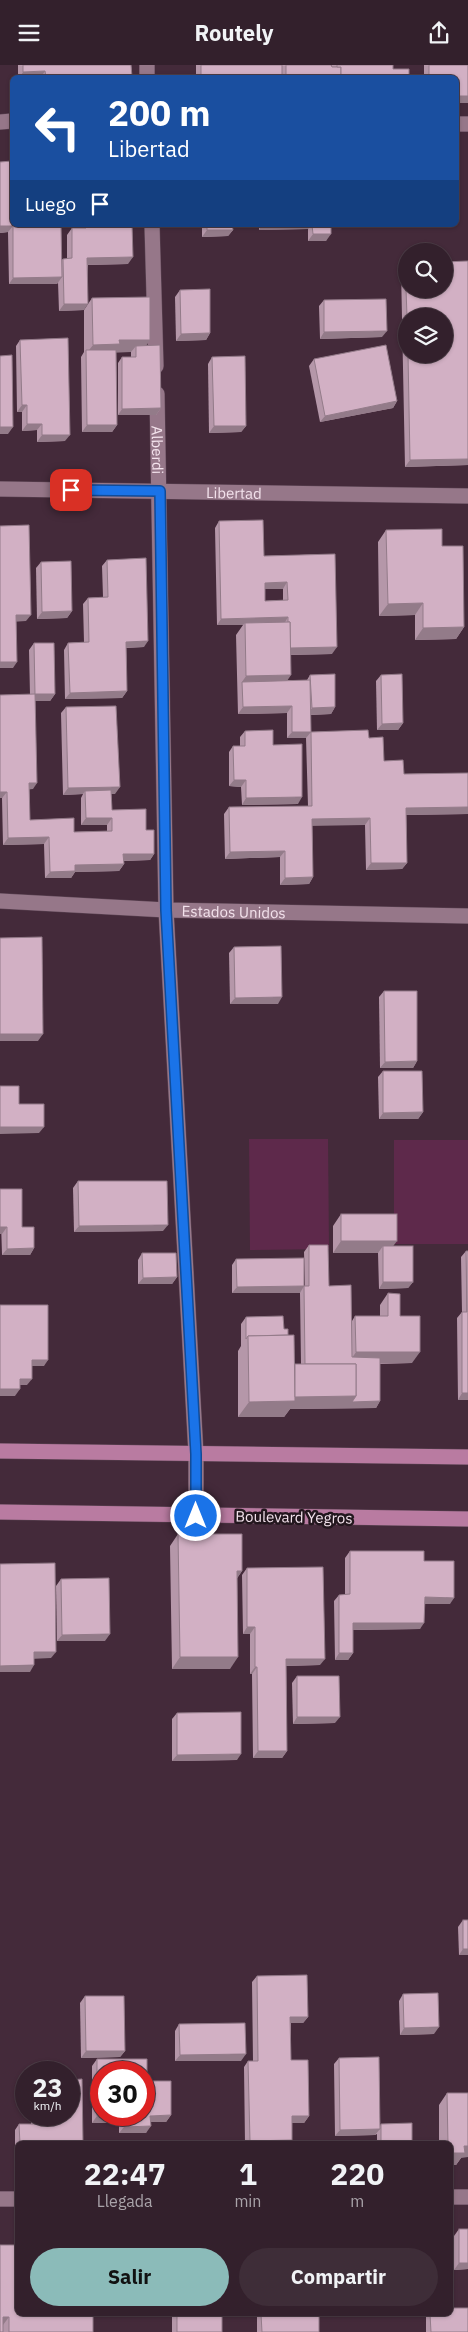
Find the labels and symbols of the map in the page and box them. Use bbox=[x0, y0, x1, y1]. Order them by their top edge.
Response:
street label: Alberdi bbox=[148, 426, 168, 474]
pin bbox=[50, 469, 92, 511]
street label: Libertad bbox=[206, 483, 262, 502]
street label: Estados Unidos bbox=[182, 901, 286, 922]
position arrow bbox=[169, 1489, 221, 1541]
street label: Boulevard Yegros bbox=[235, 1506, 353, 1528]
speed limit sign: 30 bbox=[90, 2061, 155, 2126]

